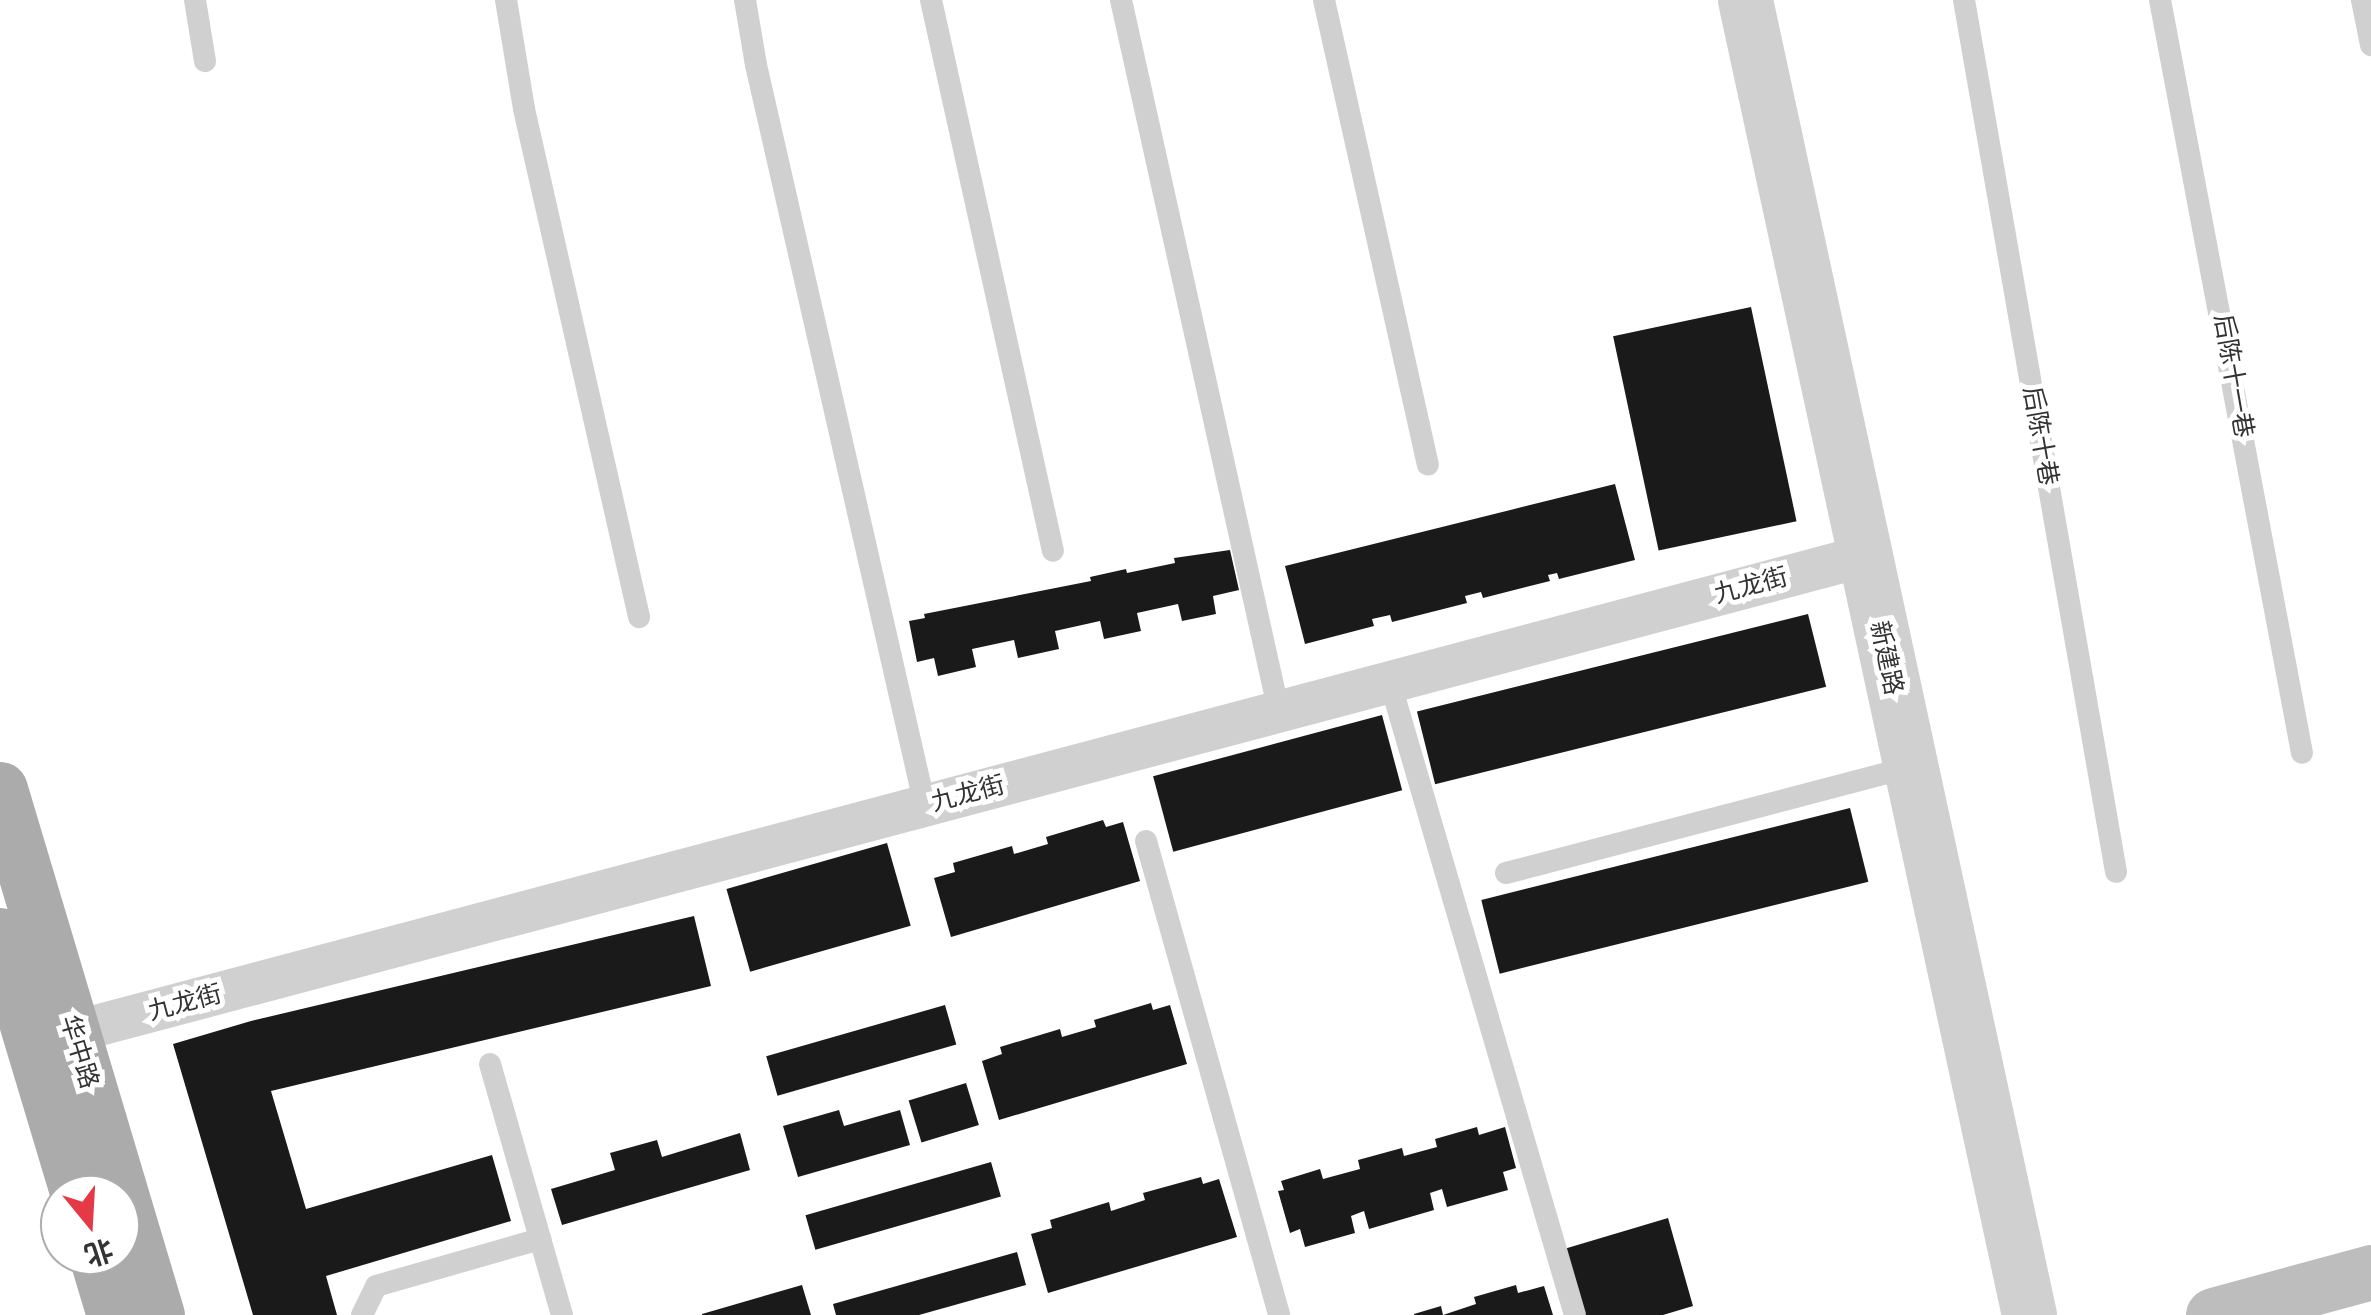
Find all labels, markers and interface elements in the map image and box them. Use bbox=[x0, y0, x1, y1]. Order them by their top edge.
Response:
street label: 后陈十一巷 bbox=[2207, 312, 2259, 440]
street label: 后陈十巷 bbox=[2017, 384, 2063, 488]
street label: 九龙街 bbox=[1711, 562, 1791, 610]
street label: 新建路 bbox=[1864, 618, 1908, 698]
street label: 九龙街 bbox=[928, 770, 1008, 818]
street label: 九龙街 bbox=[145, 979, 225, 1027]
street label: 华中路 bbox=[54, 1012, 104, 1092]
north arrow bbox=[40, 1175, 140, 1275]
text: 北 bbox=[80, 1232, 117, 1272]

